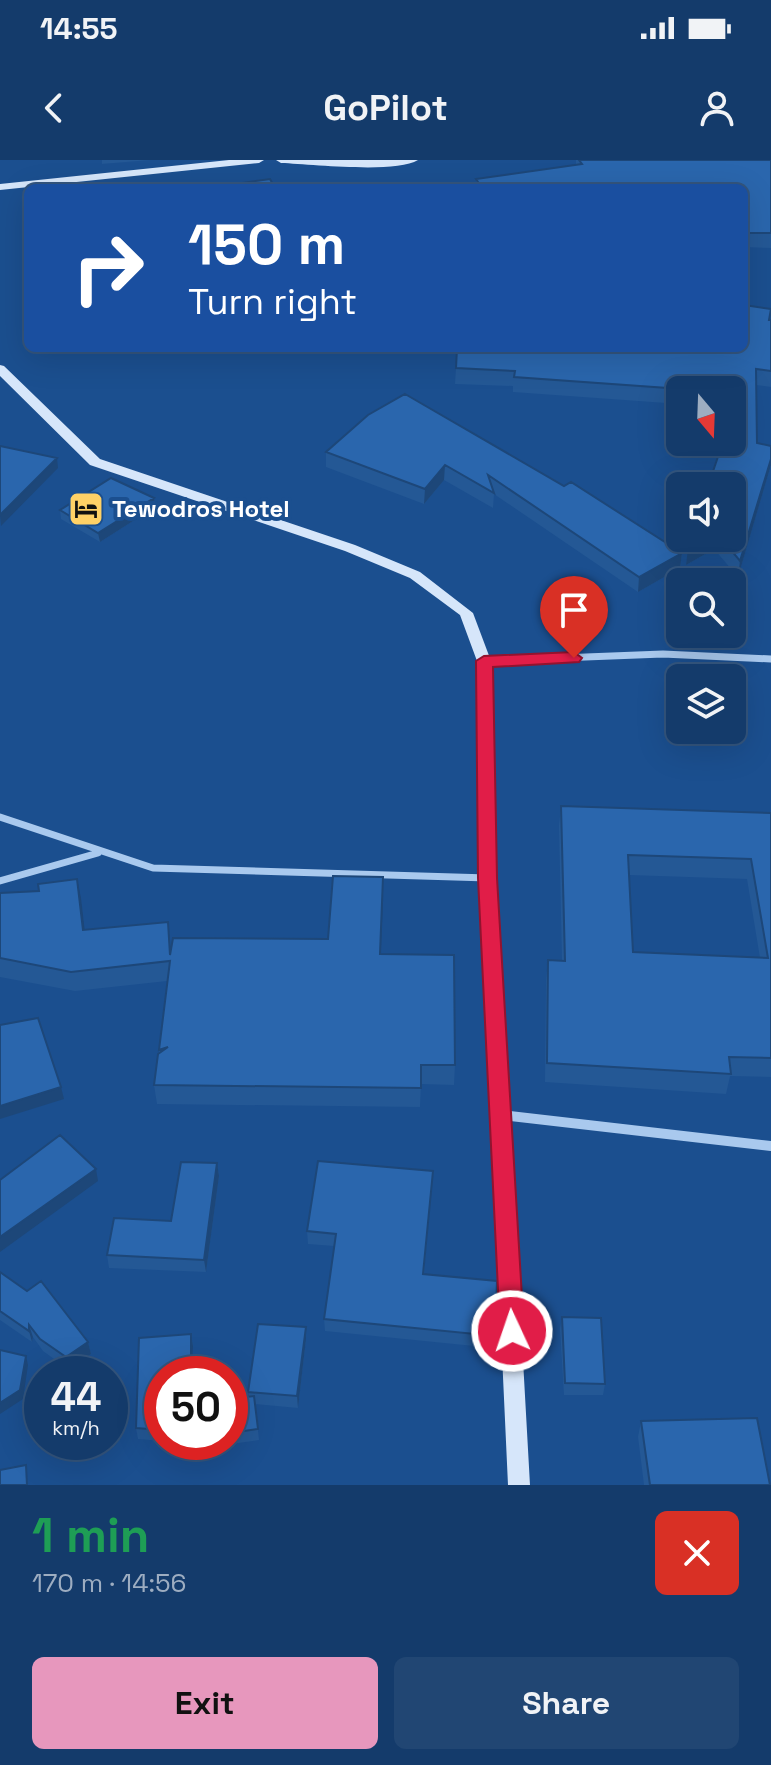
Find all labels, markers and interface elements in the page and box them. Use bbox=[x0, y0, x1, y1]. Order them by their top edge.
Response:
text: 14:55 bbox=[40, 9, 118, 48]
text: GoPilot bbox=[323, 85, 448, 131]
icon: back bbox=[32, 86, 76, 130]
icon: person bbox=[695, 86, 739, 130]
text: 150 m bbox=[188, 209, 345, 280]
icon: right bbox=[56, 216, 160, 320]
text: Turn right bbox=[188, 279, 357, 325]
north arrow bbox=[666, 376, 746, 456]
map controls bbox=[666, 376, 746, 744]
button: sound bbox=[666, 472, 746, 552]
hotel icon: Tewodros Hotel bbox=[67, 490, 105, 528]
place label: Tewodros Hotel bbox=[112, 493, 290, 524]
button: search bbox=[666, 568, 746, 648]
pin bbox=[540, 576, 608, 658]
icon: arrive bbox=[552, 588, 596, 632]
button: layers bbox=[666, 664, 746, 744]
position arrow bbox=[470, 1289, 554, 1373]
speed limit sign: 50 bbox=[144, 1356, 248, 1460]
text: 44 bbox=[51, 1372, 101, 1423]
text: km/h bbox=[52, 1415, 100, 1441]
text: 1 min bbox=[32, 1505, 149, 1566]
button: close bbox=[655, 1511, 739, 1595]
text: 170 m · 14:56 bbox=[32, 1566, 186, 1600]
button: Exit bbox=[32, 1657, 378, 1749]
button: Share bbox=[394, 1657, 739, 1749]

